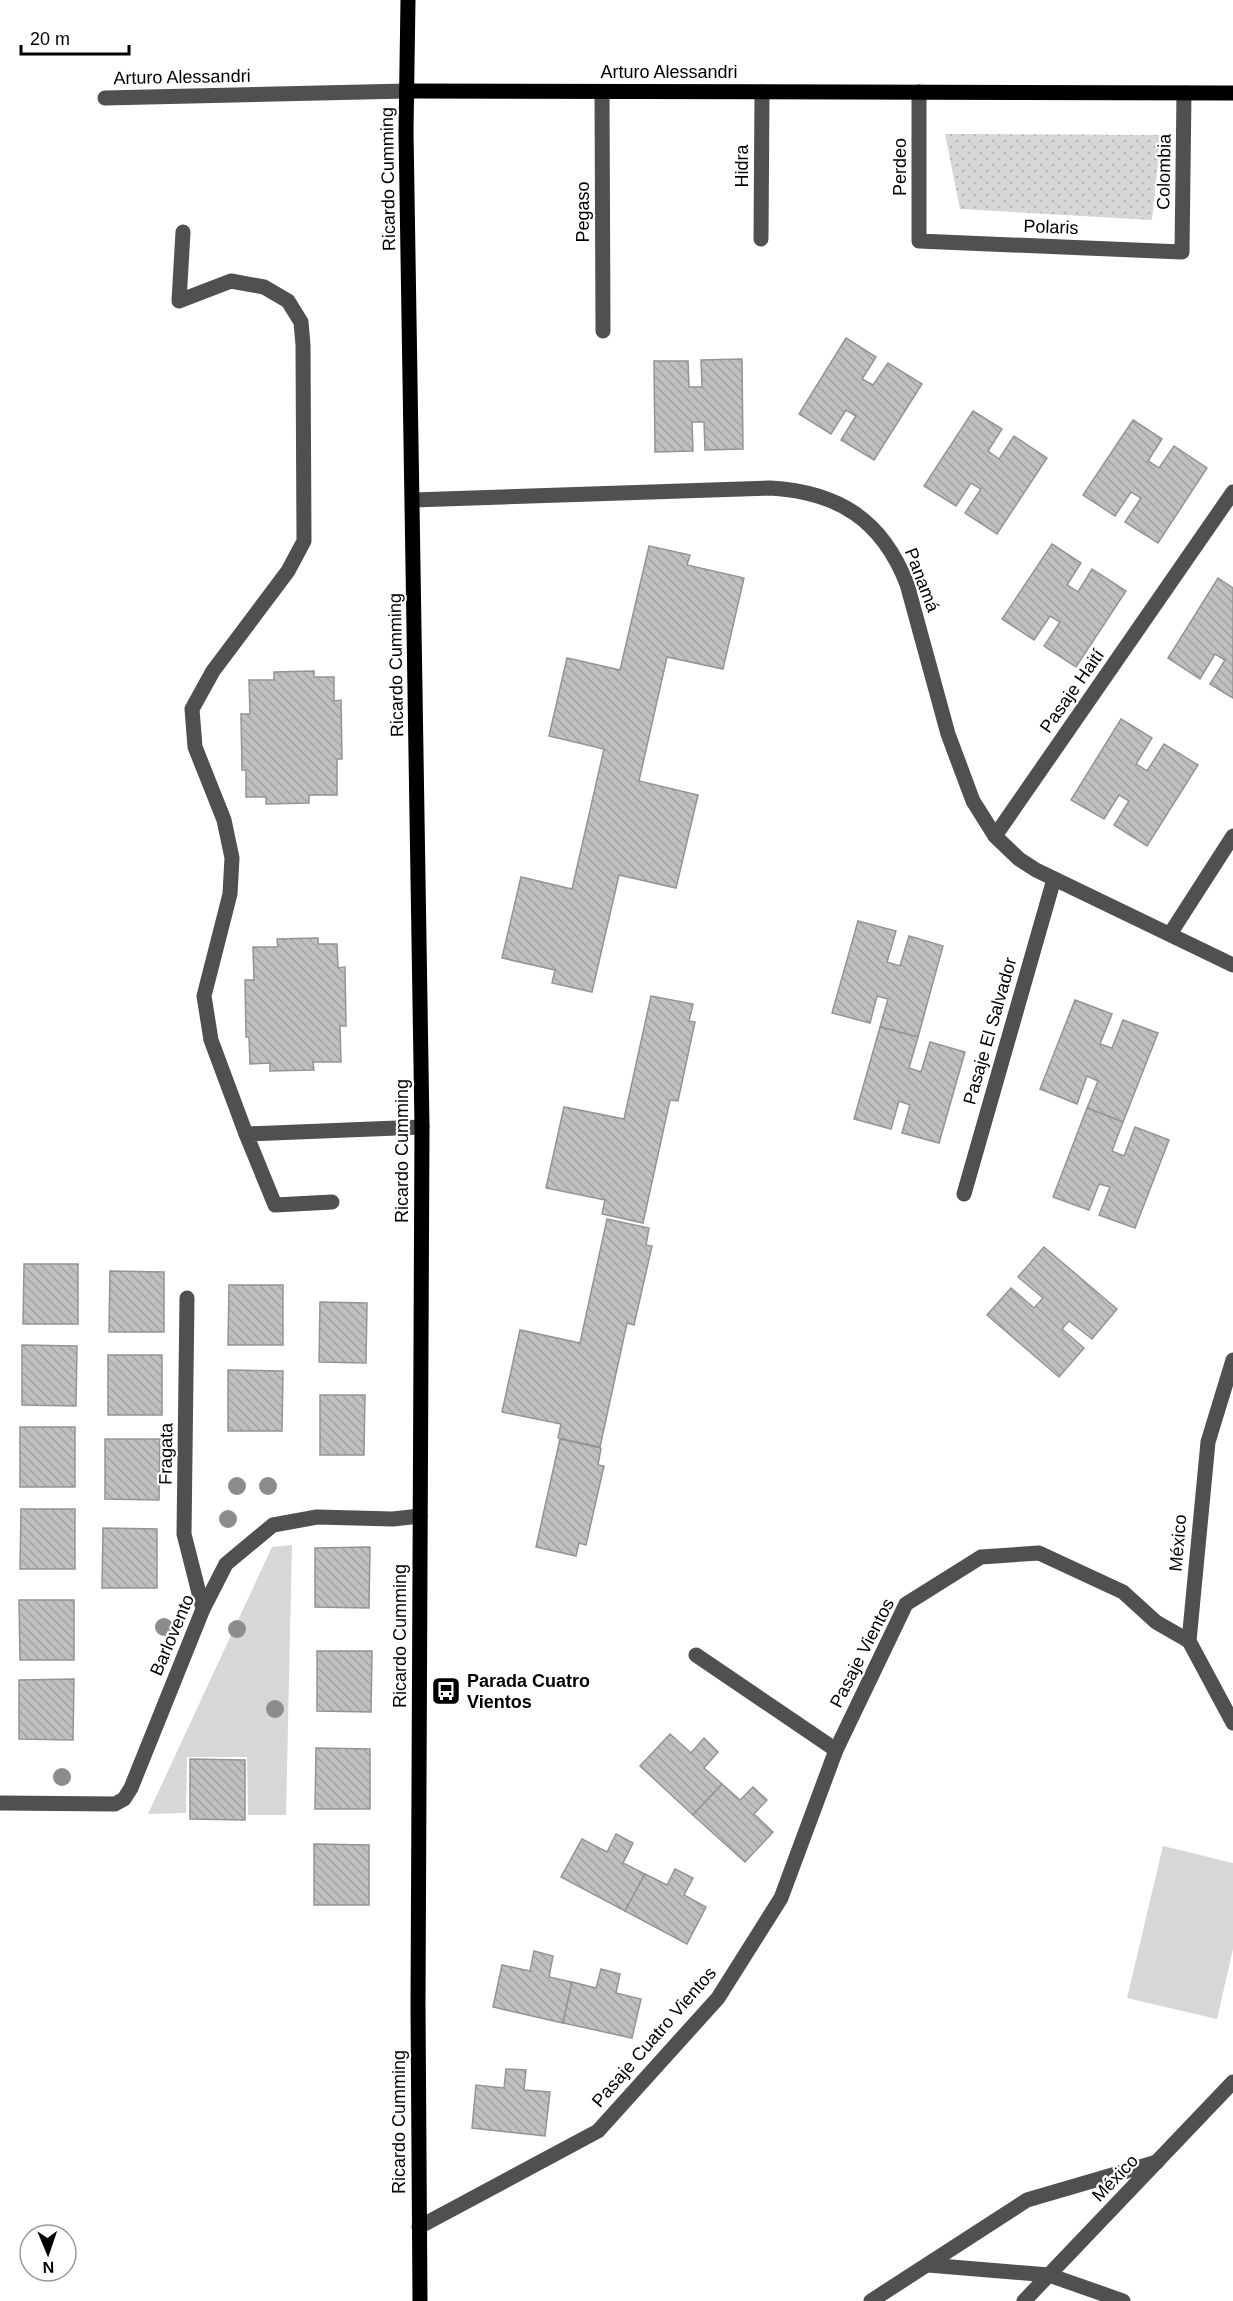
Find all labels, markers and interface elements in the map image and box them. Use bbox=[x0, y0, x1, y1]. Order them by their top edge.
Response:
scale bar bbox=[21, 18, 129, 56]
text: 20 m bbox=[30, 29, 70, 49]
street label: Arturo Alessandri bbox=[600, 62, 738, 82]
street label: Arturo Alessandri bbox=[113, 66, 251, 88]
street label: Ricardo Cumming bbox=[377, 107, 399, 251]
street label: Colombia bbox=[1153, 133, 1175, 210]
street label: Perdeo bbox=[890, 138, 910, 196]
street label: Hidra bbox=[732, 144, 752, 188]
street label: Pegaso bbox=[573, 181, 593, 243]
street label: Polaris bbox=[1023, 216, 1079, 238]
street label: Panamá bbox=[901, 545, 944, 616]
street label: Ricardo Cumming bbox=[385, 593, 407, 737]
street label: Pasaje Haití bbox=[1036, 646, 1108, 736]
street label: Pasaje El Salvador bbox=[959, 955, 1021, 1107]
street label: Ricardo Cumming bbox=[392, 1079, 412, 1223]
street label: Fragata bbox=[155, 1422, 177, 1485]
street label: México bbox=[1166, 1514, 1190, 1572]
street label: Ricardo Cumming bbox=[390, 1564, 410, 1708]
street label: Barlovento bbox=[146, 1591, 198, 1679]
street label: Pasaje Vientos bbox=[826, 1595, 898, 1711]
place label: Parada Cuatro Vientos bbox=[467, 1671, 590, 1712]
bus stop icon: Parada Cuatro Vientos bbox=[430, 1675, 462, 1707]
street label: Pasaje Cuatro Vientos bbox=[588, 1963, 720, 2111]
street label: Ricardo Cumming bbox=[389, 2050, 409, 2194]
street label: México bbox=[1088, 2151, 1142, 2205]
north arrow bbox=[18, 2223, 78, 2283]
text: N bbox=[42, 2259, 55, 2276]

